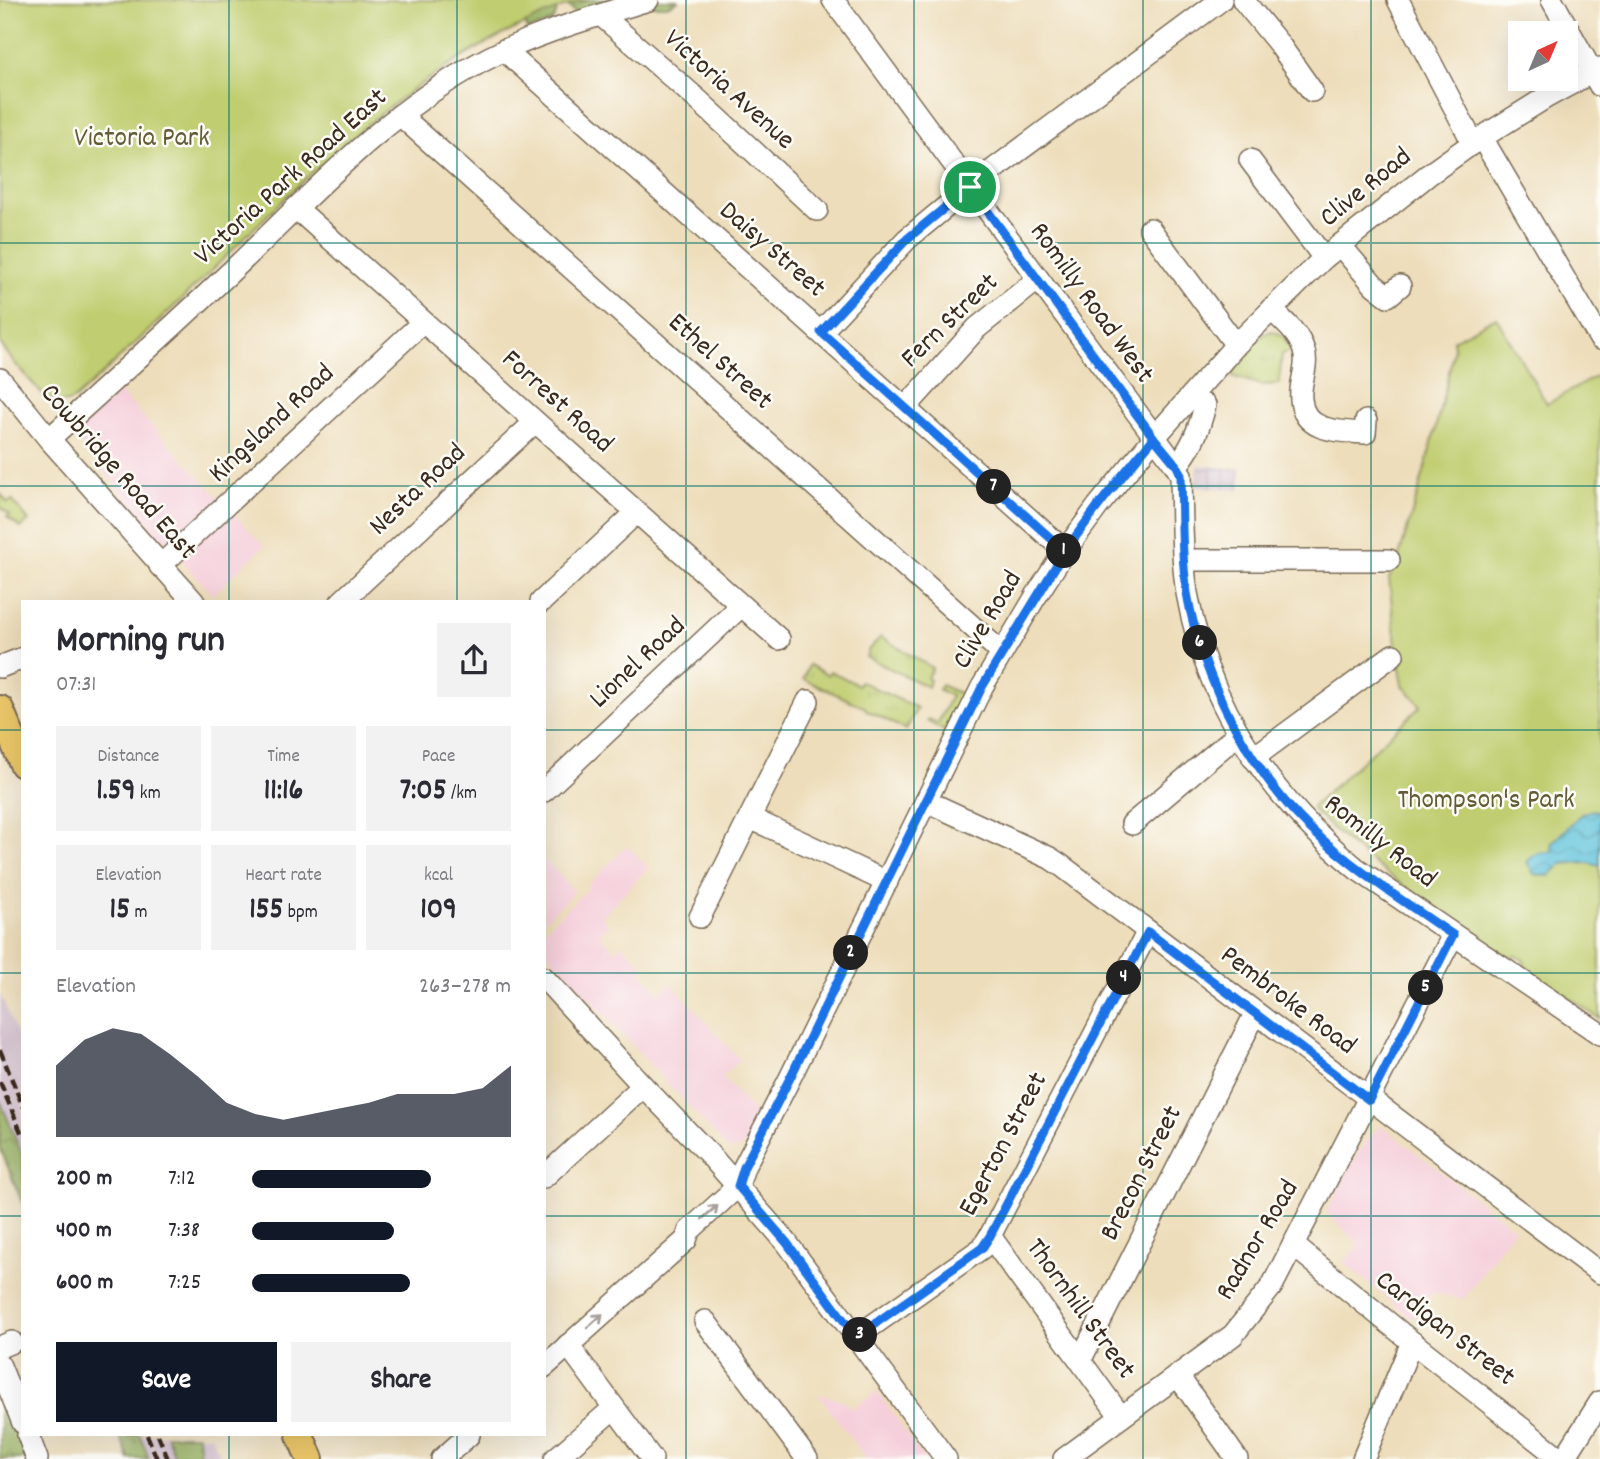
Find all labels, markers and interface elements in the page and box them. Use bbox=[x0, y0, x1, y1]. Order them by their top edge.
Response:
street label: Victoria Avenue bbox=[654, 21, 802, 161]
north arrow bbox=[1508, 21, 1578, 91]
map controls bbox=[1508, 21, 1578, 91]
street label: Victoria Park Road East bbox=[186, 80, 398, 276]
park label: Victoria Park bbox=[74, 120, 210, 160]
street label: Clive Road bbox=[1312, 139, 1422, 239]
pin bbox=[940, 157, 1000, 217]
icon: arrive bbox=[951, 168, 989, 206]
street label: Daisy Street bbox=[709, 193, 833, 309]
street label: Romilly Road West bbox=[1018, 215, 1162, 393]
street label: Fern Street bbox=[893, 265, 1009, 379]
street label: Ethel Street bbox=[658, 305, 780, 421]
street label: Forrest Road bbox=[491, 342, 621, 464]
street label: Kingsland Road bbox=[201, 356, 345, 494]
street label: Cowbridge Road East bbox=[29, 376, 205, 570]
street label: Nesta Road bbox=[361, 435, 477, 547]
pin: 7 bbox=[976, 470, 1012, 504]
text: 7 bbox=[990, 473, 997, 500]
pin: 1 bbox=[1046, 534, 1082, 568]
text: 1 bbox=[1061, 537, 1066, 564]
street label: Clive Road bbox=[944, 564, 1034, 678]
street label: Lionel Road bbox=[582, 609, 696, 719]
text: Morning run bbox=[56, 615, 225, 670]
button: share bbox=[437, 623, 511, 697]
pin: 6 bbox=[1182, 626, 1218, 660]
text: 6 bbox=[1195, 629, 1204, 656]
text: 07:31 bbox=[56, 669, 96, 702]
text: Distance bbox=[98, 744, 159, 771]
text: Time bbox=[267, 744, 300, 771]
text: Pace bbox=[422, 744, 455, 771]
text: 1.59 bbox=[96, 771, 135, 814]
text: 11:16 bbox=[264, 771, 303, 814]
text: 7:05 bbox=[400, 771, 447, 814]
text: km bbox=[135, 781, 161, 808]
text: /km bbox=[447, 781, 477, 808]
park label: Thompson's Park bbox=[1397, 782, 1575, 822]
street label: Romilly Road bbox=[1314, 786, 1444, 900]
text: Elevation bbox=[95, 863, 162, 890]
text: Heart rate bbox=[245, 863, 322, 890]
text: kcal bbox=[424, 863, 453, 890]
text: 15 bbox=[110, 890, 130, 933]
text: 155 bbox=[249, 890, 283, 933]
text: 109 bbox=[420, 890, 457, 933]
text: m bbox=[130, 900, 147, 927]
text: bpm bbox=[283, 900, 318, 927]
pin: 2 bbox=[834, 936, 868, 970]
street label: Pembroke Road bbox=[1210, 937, 1364, 1067]
text: 2 bbox=[846, 939, 855, 966]
pin: 4 bbox=[1106, 960, 1142, 996]
text: 4 bbox=[1120, 964, 1127, 991]
pin: 5 bbox=[1408, 970, 1444, 1006]
text: Elevation bbox=[56, 971, 136, 1004]
text: 263–278 m bbox=[419, 971, 511, 1004]
text: 5 bbox=[1421, 974, 1430, 1001]
street label: Egerton Street bbox=[950, 1066, 1060, 1224]
street label: Brecon Street bbox=[1092, 1099, 1194, 1249]
text: 200 m bbox=[56, 1163, 112, 1196]
text: 7:12 bbox=[168, 1163, 196, 1196]
street label: Radnor Road bbox=[1207, 1173, 1311, 1309]
one-way arrow bbox=[701, 1204, 719, 1220]
text: 400 m bbox=[56, 1215, 112, 1248]
text: 7:38 bbox=[168, 1215, 200, 1248]
street label: Thornhill Street bbox=[1014, 1231, 1144, 1389]
street label: Cardigan Street bbox=[1365, 1262, 1523, 1398]
text: 600 m bbox=[56, 1267, 113, 1300]
text: 7:25 bbox=[168, 1267, 201, 1300]
one-way arrow bbox=[586, 1313, 604, 1329]
pin: 3 bbox=[842, 1318, 878, 1352]
text: 3 bbox=[855, 1321, 864, 1348]
button: Save bbox=[56, 1342, 277, 1422]
button: Share bbox=[291, 1342, 511, 1422]

